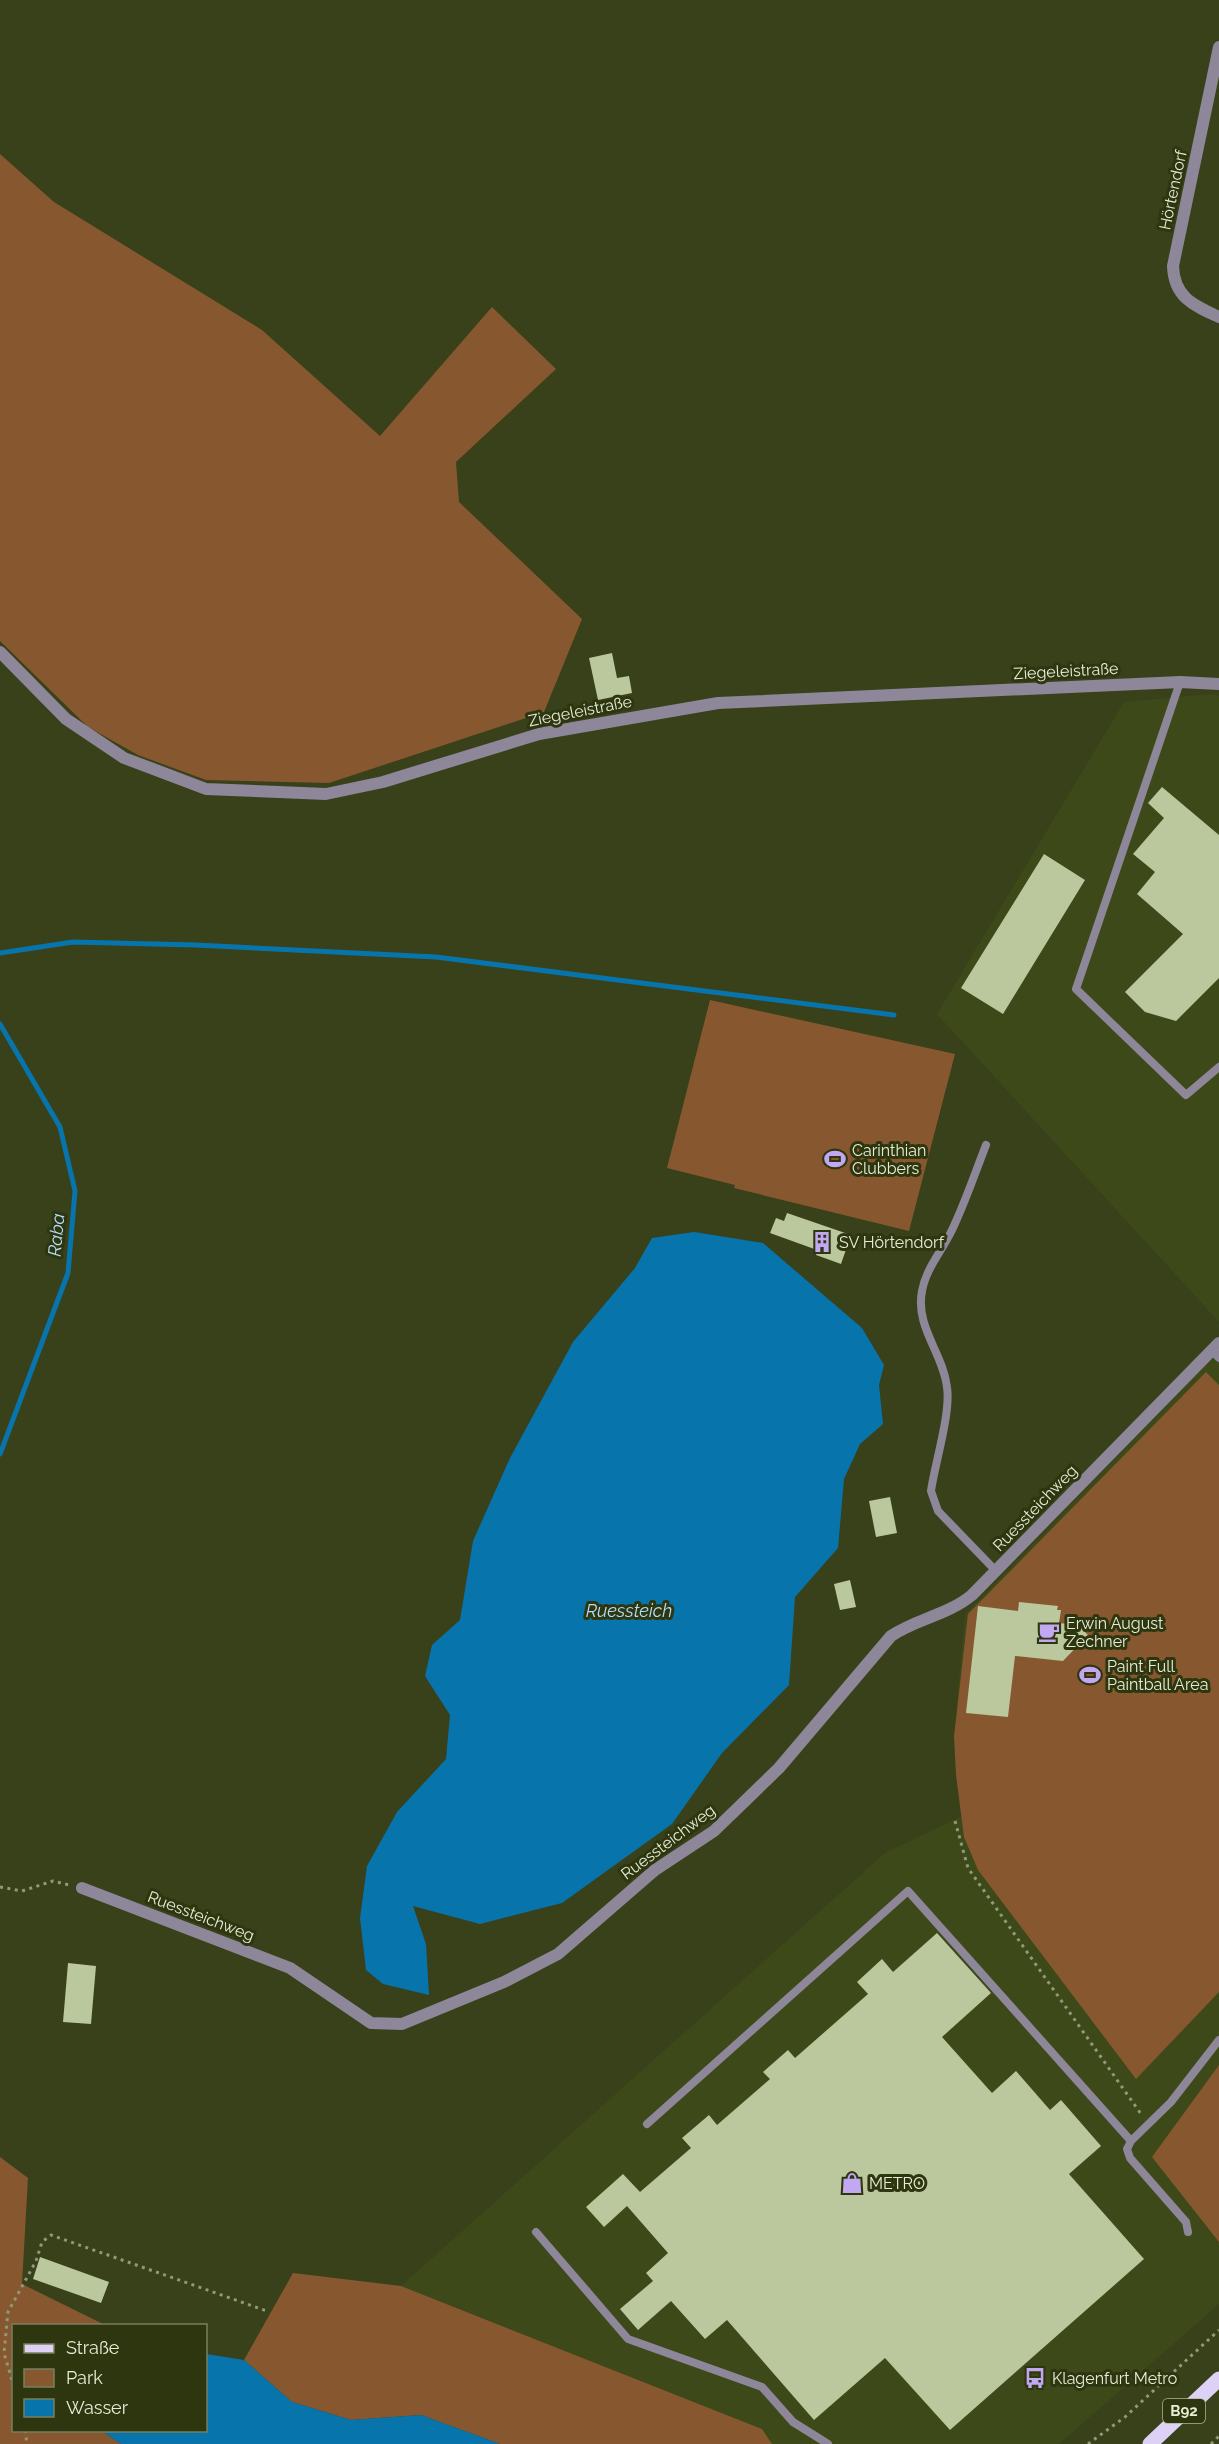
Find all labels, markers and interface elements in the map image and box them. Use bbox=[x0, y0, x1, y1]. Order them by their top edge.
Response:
street label: Hörtendorf bbox=[1155, 148, 1191, 232]
street label: Ziegeleistraße bbox=[1013, 659, 1119, 683]
street label: Ziegeleistraße bbox=[527, 692, 633, 730]
place label: Carinthian Clubbers bbox=[852, 1141, 926, 1178]
sports icon: Carinthian Clubbers bbox=[823, 1147, 847, 1171]
water label: Raba bbox=[44, 1212, 68, 1257]
building icon: SV Hörtendorf bbox=[810, 1230, 834, 1254]
place label: SV Hörtendorf bbox=[839, 1233, 945, 1252]
street label: Ruessteichweg bbox=[989, 1461, 1081, 1555]
water label: Ruessteich bbox=[586, 1600, 672, 1621]
place label: Erwin August Zechner bbox=[1066, 1614, 1164, 1651]
cafe icon: Erwin August Zechner bbox=[1037, 1620, 1061, 1644]
place label: Paint Full Paintball Area bbox=[1107, 1657, 1208, 1694]
sports icon: Paint Full Paintball Area bbox=[1078, 1663, 1102, 1687]
street label: Ruessteichweg bbox=[617, 1800, 719, 1884]
street label: Ruessteichweg bbox=[145, 1887, 257, 1945]
shop icon: METRO bbox=[840, 2171, 864, 2195]
place label: METRO bbox=[869, 2174, 925, 2193]
legend bbox=[12, 2324, 207, 2432]
text: Straße bbox=[66, 2337, 120, 2358]
bus stop icon: Klagenfurt Metro bbox=[1023, 2366, 1047, 2390]
text: Park bbox=[66, 2367, 103, 2388]
place label: Klagenfurt Metro bbox=[1052, 2369, 1177, 2388]
text: Wasser bbox=[66, 2397, 129, 2418]
road number: B92 bbox=[1163, 2399, 1205, 2423]

